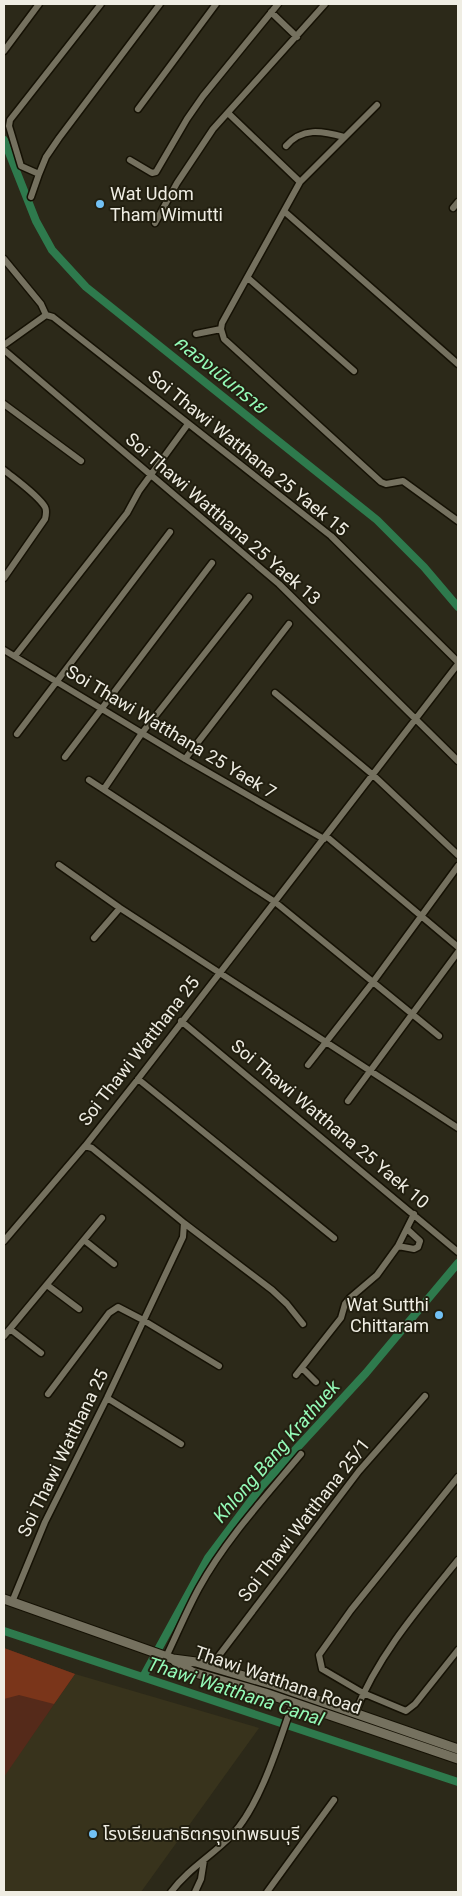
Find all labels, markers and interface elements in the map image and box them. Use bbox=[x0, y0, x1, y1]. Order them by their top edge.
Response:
place label: Wat Udom Tham Wimutti bbox=[110, 183, 223, 225]
marker: Wat Udom Tham Wimutti bbox=[94, 198, 106, 210]
water label: คลองเนินทราย bbox=[170, 330, 273, 420]
street label: Soi Thawi Watthana 25 Yaek 15 bbox=[144, 365, 353, 540]
street label: Soi Thawi Watthana 25 Yaek 13 bbox=[122, 428, 325, 609]
street label: Soi Thawi Watthana 25 Yaek 7 bbox=[62, 660, 280, 803]
street label: Soi Thawi Watthana 25 bbox=[74, 972, 203, 1130]
street label: Soi Thawi Watthana 25 Yaek 10 bbox=[227, 1035, 433, 1212]
place label: Wat Sutthi Chittaram bbox=[346, 1294, 429, 1336]
marker: Wat Sutthi Chittaram bbox=[433, 1309, 445, 1321]
street label: Soi Thawi Watthana 25 bbox=[13, 1366, 112, 1540]
water label: Khlong Bang Krathuek bbox=[208, 1375, 345, 1527]
street label: Soi Thawi Watthana 25/1 bbox=[233, 1434, 374, 1605]
street label: Thawi Watthana Road bbox=[192, 1641, 364, 1718]
water label: Thawi Watthana Canal bbox=[145, 1652, 327, 1731]
place label: โรงเรียนสาธิตกรุงเทพธนบุรี bbox=[103, 1823, 300, 1845]
marker: โรงเรียนสาธิตกรุงเทพธนบุรี bbox=[87, 1828, 99, 1840]

